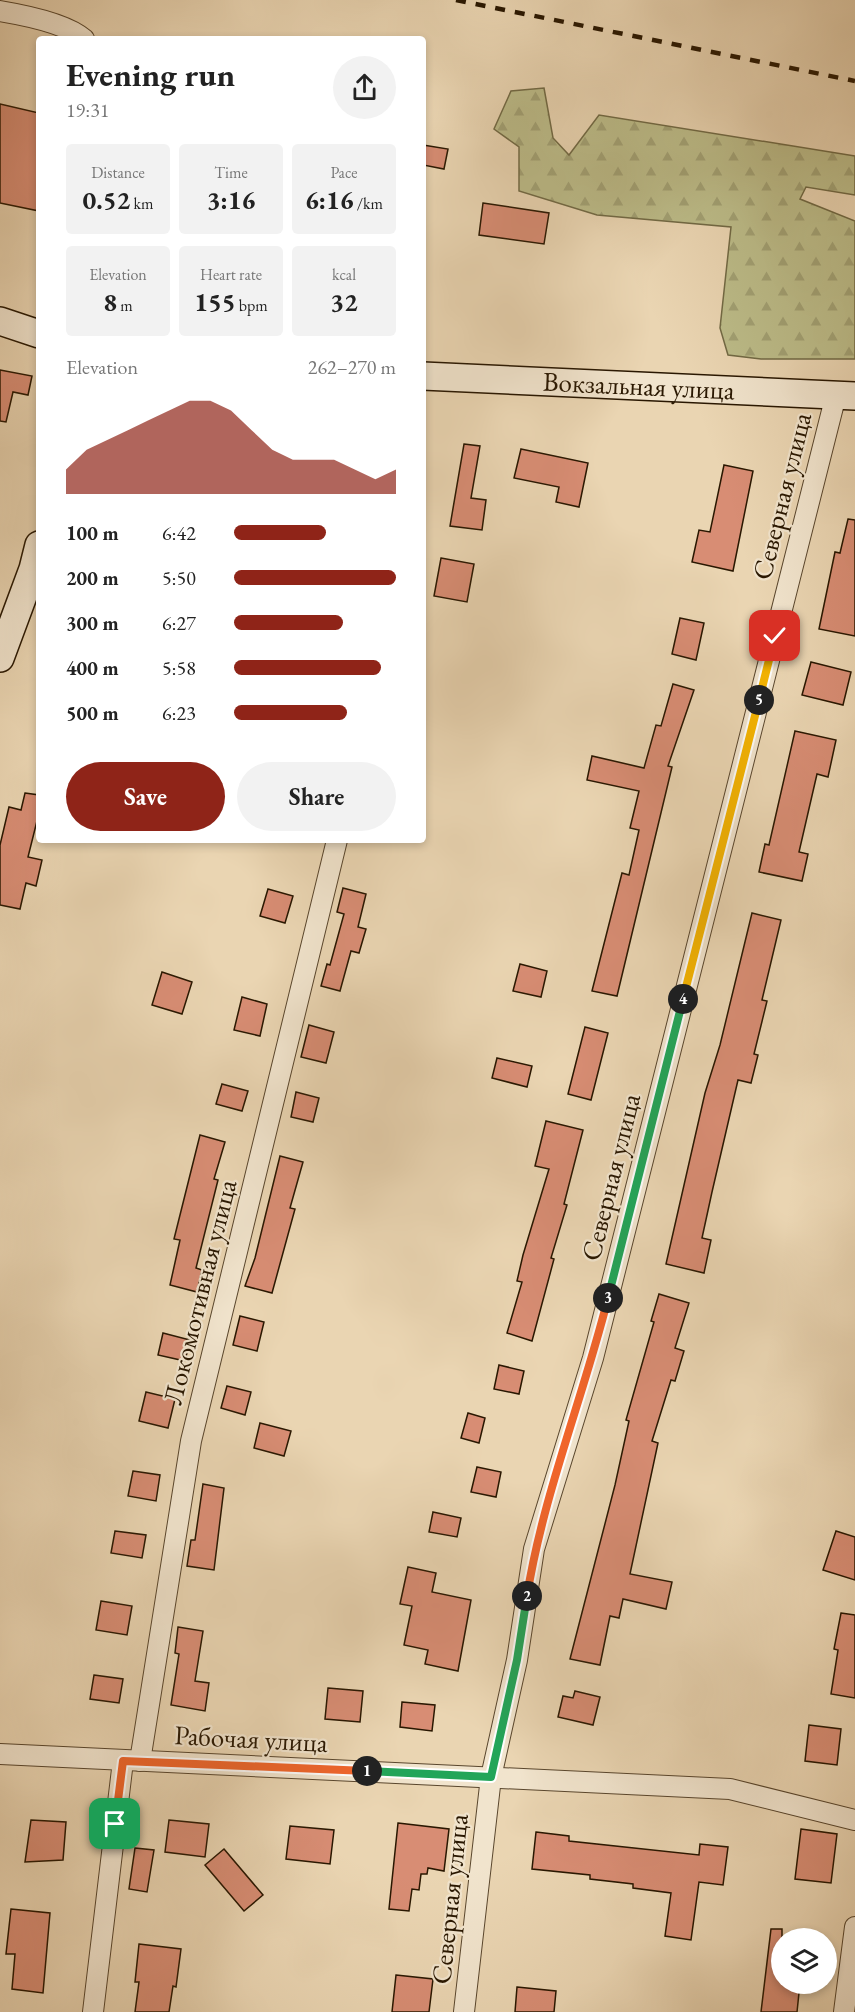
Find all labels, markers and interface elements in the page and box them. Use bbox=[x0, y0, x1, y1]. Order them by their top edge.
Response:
text: Evening run bbox=[66, 53, 235, 96]
button: share bbox=[333, 56, 396, 119]
text: 19:31 bbox=[66, 97, 109, 123]
text: Distance bbox=[91, 162, 145, 183]
text: Time bbox=[214, 162, 248, 183]
text: Pace bbox=[331, 162, 357, 183]
text: 0.52 bbox=[83, 183, 130, 217]
text: 3:16 bbox=[207, 183, 255, 217]
text: 6:16 bbox=[305, 183, 354, 217]
text: km bbox=[130, 193, 153, 214]
text: /km bbox=[354, 193, 383, 214]
text: Elevation bbox=[89, 264, 147, 285]
text: Heart rate bbox=[200, 264, 262, 285]
text: kcal bbox=[332, 264, 356, 285]
text: 8 bbox=[103, 285, 117, 319]
text: 155 bbox=[194, 285, 236, 319]
text: 32 bbox=[330, 285, 358, 319]
text: m bbox=[117, 295, 133, 316]
text: bpm bbox=[236, 295, 268, 316]
text: Elevation bbox=[66, 354, 138, 380]
text: 262–270 m bbox=[308, 354, 396, 380]
street label: Вокзальная улица bbox=[542, 364, 736, 407]
street label: Северная улица bbox=[744, 408, 819, 583]
text: 100 m bbox=[66, 520, 119, 546]
text: 6:42 bbox=[162, 520, 196, 546]
text: 200 m bbox=[66, 565, 119, 591]
text: 5:50 bbox=[162, 565, 196, 591]
text: 300 m bbox=[66, 610, 119, 636]
text: 6:27 bbox=[162, 610, 196, 636]
pin bbox=[749, 610, 800, 661]
icon: check bbox=[758, 619, 791, 652]
text: 400 m bbox=[66, 655, 119, 681]
text: 5:58 bbox=[162, 655, 196, 681]
pin: 5 bbox=[744, 685, 774, 715]
text: 5 bbox=[755, 689, 763, 710]
text: 500 m bbox=[66, 700, 119, 726]
text: 6:23 bbox=[162, 700, 196, 726]
button: Save bbox=[66, 762, 225, 831]
button: Share bbox=[237, 762, 396, 831]
pin: 4 bbox=[668, 984, 698, 1014]
text: 4 bbox=[679, 988, 687, 1009]
street label: Северная улица bbox=[573, 1089, 648, 1264]
street label: Локомотивная улица bbox=[155, 1176, 244, 1408]
pin: 3 bbox=[593, 1283, 623, 1313]
text: 3 bbox=[604, 1287, 612, 1308]
pin: 2 bbox=[512, 1581, 542, 1611]
text: 2 bbox=[523, 1585, 531, 1606]
street label: Рабочая улица bbox=[173, 1717, 329, 1760]
pin: 1 bbox=[352, 1756, 382, 1786]
text: 1 bbox=[363, 1760, 371, 1781]
pin bbox=[89, 1798, 140, 1849]
icon: arrive bbox=[98, 1807, 131, 1840]
street label: Северная улица bbox=[423, 1812, 476, 1986]
map controls bbox=[771, 1928, 837, 1994]
button: layers bbox=[771, 1928, 837, 1994]

